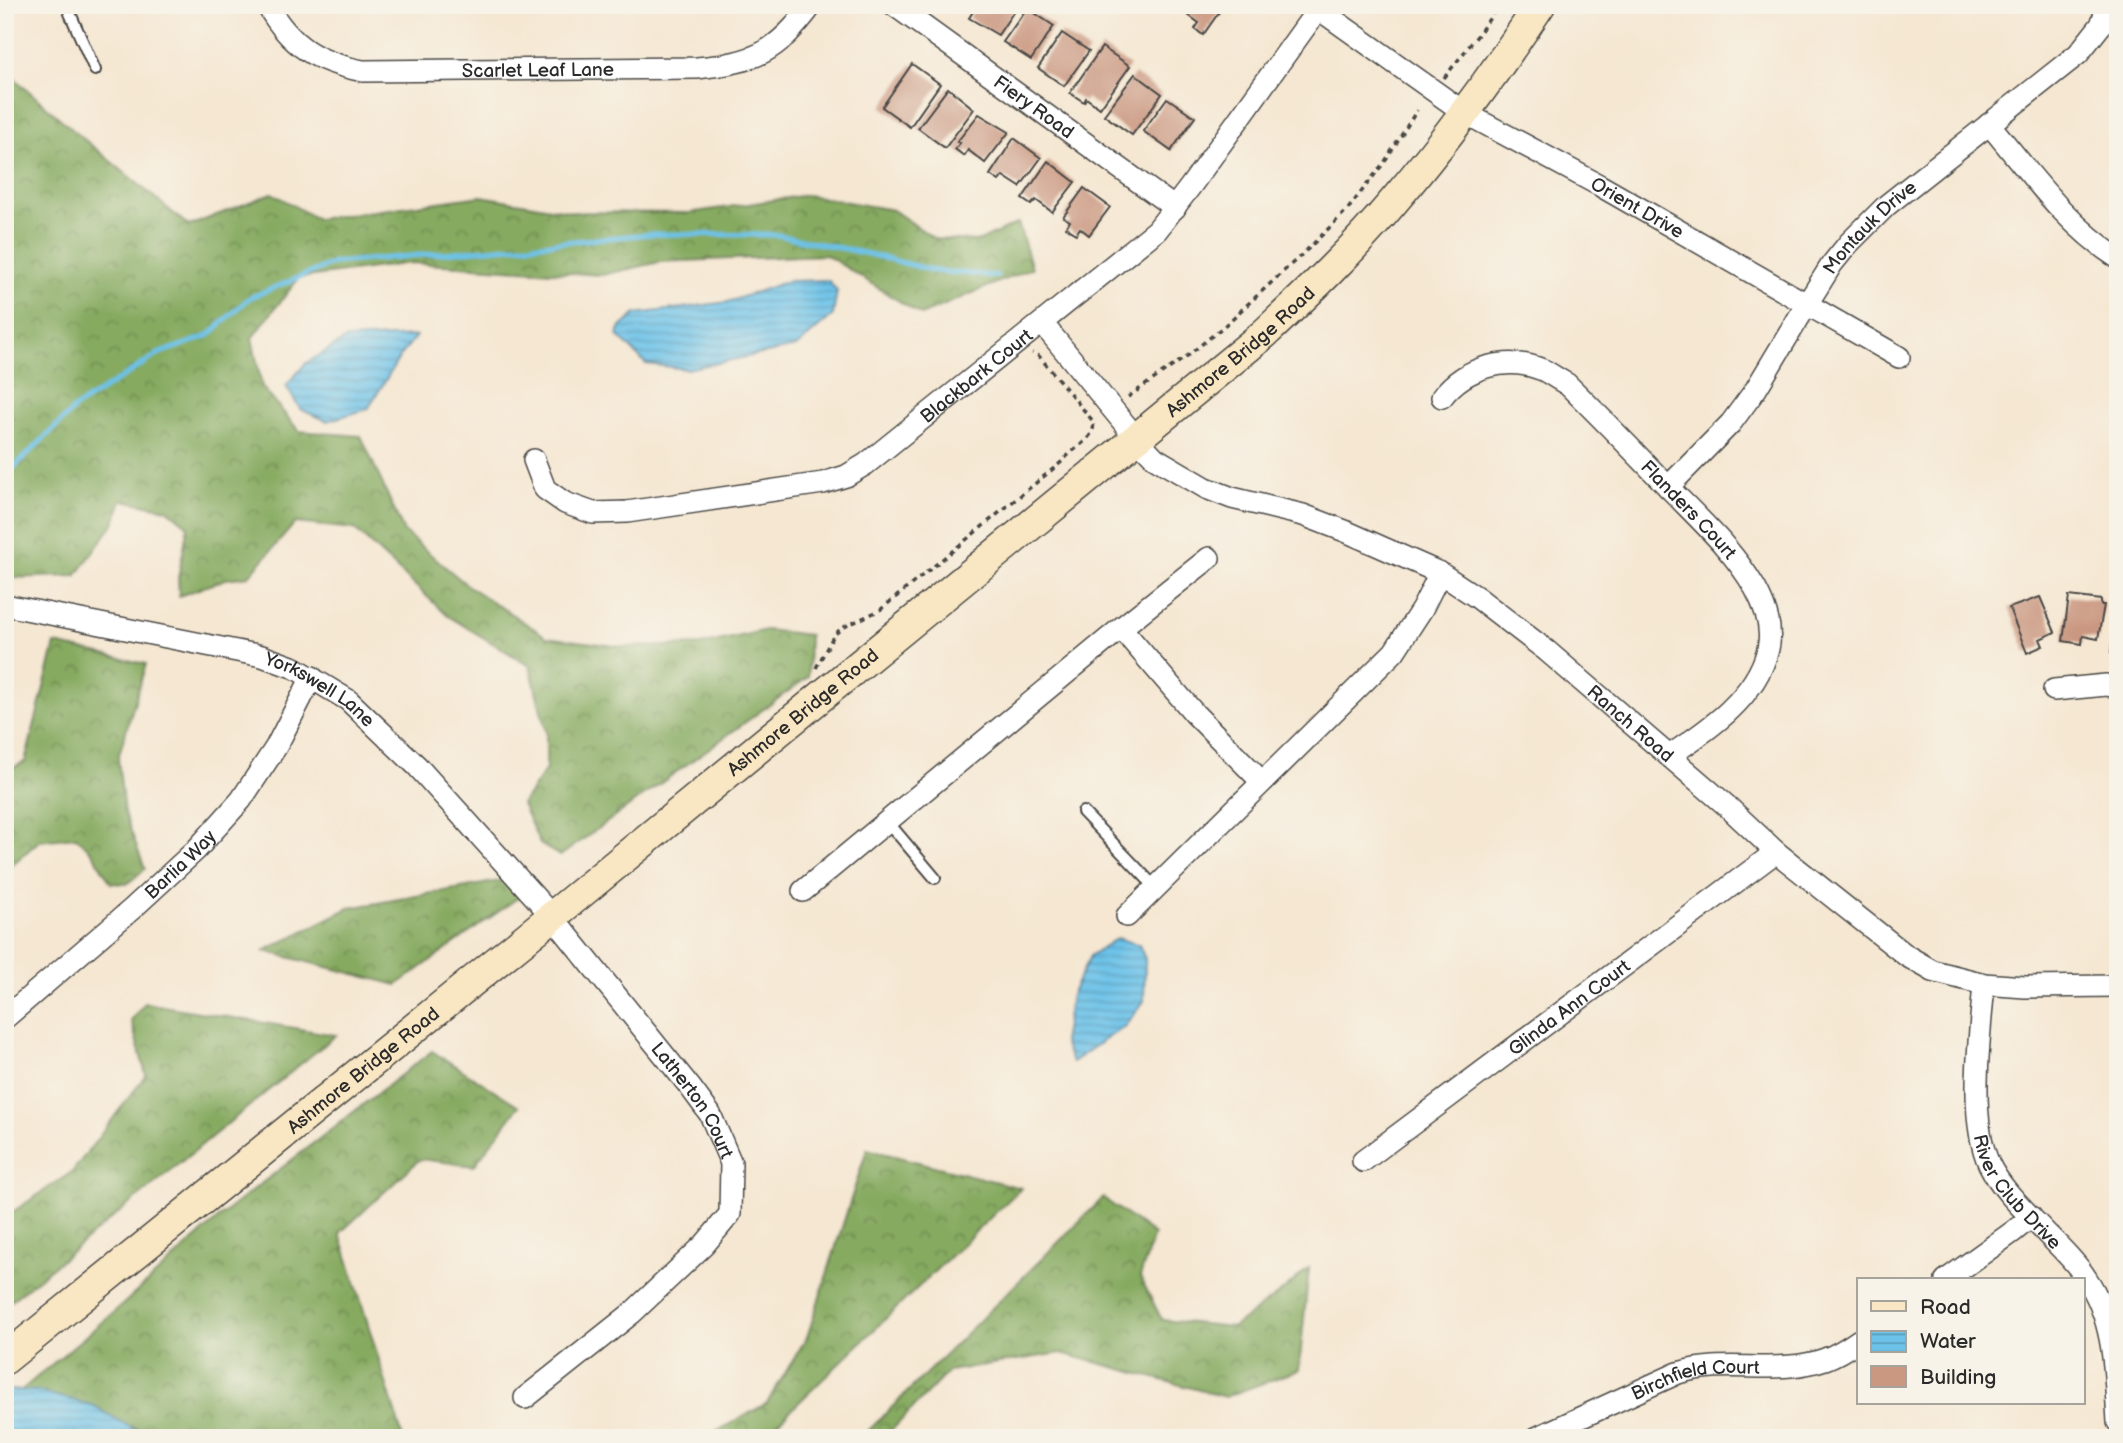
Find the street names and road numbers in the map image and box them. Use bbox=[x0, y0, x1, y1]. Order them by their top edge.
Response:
street label: Scarlet Leaf Lane bbox=[462, 59, 614, 83]
street label: Fiery Road bbox=[989, 71, 1078, 144]
street label: Orient Drive bbox=[1586, 173, 1687, 244]
street label: Montauk Drive bbox=[1819, 176, 1922, 279]
street label: Ashmore Bridge Road bbox=[1162, 282, 1320, 423]
street label: Blackbark Court bbox=[916, 324, 1038, 429]
street label: Flanders Court bbox=[1636, 456, 1741, 564]
street label: Ashmore Bridge Road bbox=[723, 644, 884, 782]
street label: Yorkswell Lane bbox=[260, 648, 379, 732]
street label: Ranch Road bbox=[1582, 681, 1678, 768]
street label: Barlia Way bbox=[140, 825, 222, 905]
street label: Glinda Ann Court bbox=[1504, 955, 1635, 1061]
street label: Ashmore Bridge Road bbox=[283, 1003, 444, 1139]
street label: Latherton Court bbox=[645, 1038, 738, 1163]
street label: River Club Drive bbox=[1968, 1132, 2066, 1255]
street label: Birchfield Court bbox=[1628, 1356, 1760, 1406]

